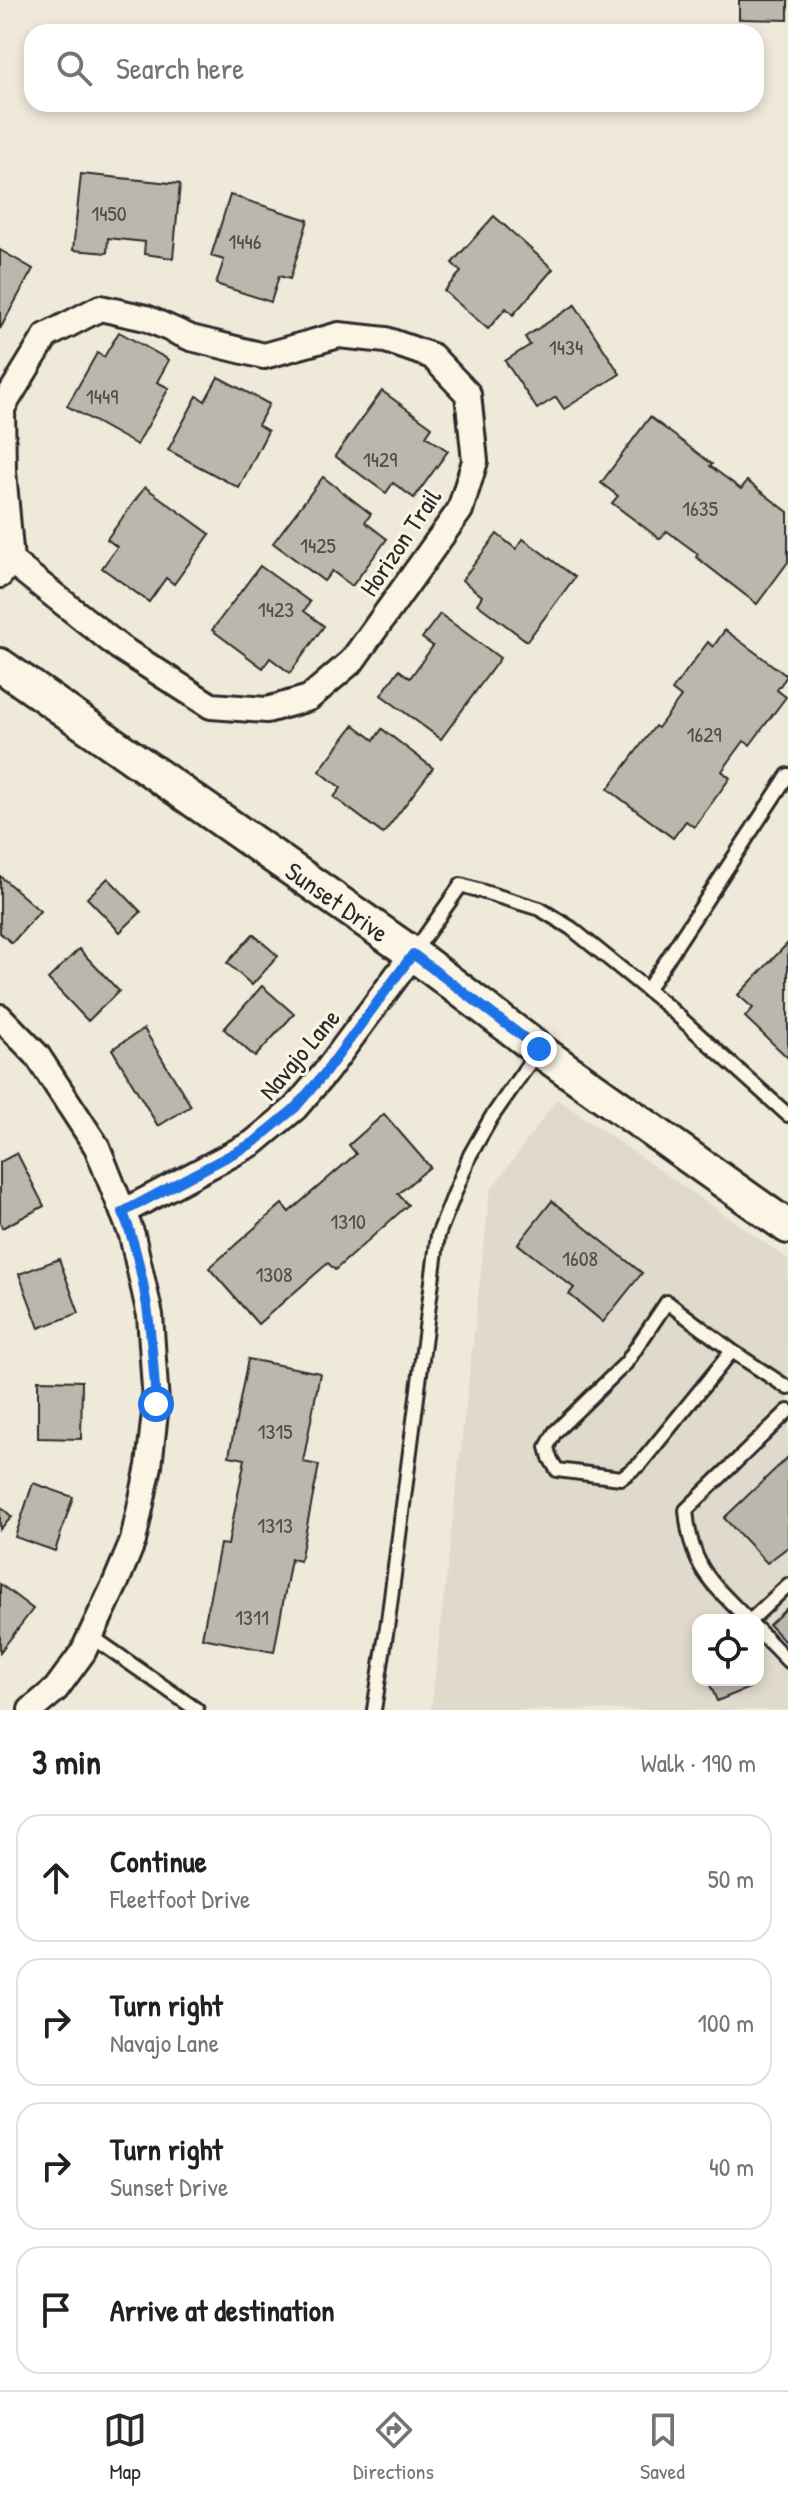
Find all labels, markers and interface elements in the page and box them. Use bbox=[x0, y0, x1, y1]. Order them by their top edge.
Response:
search box bbox=[24, 24, 764, 112]
icon: search bbox=[52, 46, 96, 90]
text: Search here bbox=[116, 48, 244, 88]
house number: 1450 bbox=[91, 198, 127, 228]
house number: 1446 bbox=[228, 226, 262, 256]
house number: 1434 bbox=[549, 332, 583, 362]
house number: 1449 bbox=[86, 381, 118, 411]
house number: 1429 bbox=[363, 444, 397, 474]
street label: Horizon Trail bbox=[351, 481, 449, 603]
house number: 1635 bbox=[682, 493, 718, 523]
house number: 1425 bbox=[300, 530, 336, 560]
house number: 1423 bbox=[258, 594, 294, 624]
house number: 1629 bbox=[686, 719, 722, 749]
street label: Sunset Drive bbox=[279, 853, 396, 949]
street label: Navajo Lane bbox=[251, 1001, 347, 1107]
route end bbox=[521, 1031, 557, 1067]
house number: 1310 bbox=[330, 1206, 366, 1236]
house number: 1608 bbox=[562, 1243, 598, 1273]
house number: 1308 bbox=[255, 1259, 293, 1289]
route start bbox=[138, 1386, 174, 1422]
house number: 1315 bbox=[257, 1416, 293, 1446]
house number: 1313 bbox=[257, 1510, 293, 1540]
house number: 1311 bbox=[235, 1602, 269, 1632]
map controls bbox=[692, 1614, 764, 1686]
button: locate bbox=[692, 1614, 764, 1686]
text: 3 min bbox=[32, 1739, 101, 1785]
text: Walk · 190 m bbox=[641, 1745, 756, 1780]
text: Continue bbox=[110, 1841, 207, 1881]
icon: ahead bbox=[34, 1856, 78, 1900]
text: 50 m bbox=[708, 1861, 754, 1896]
text: Fleetfoot Drive bbox=[110, 1881, 250, 1916]
text: Turn right bbox=[110, 1985, 223, 2025]
icon: right bbox=[34, 2000, 78, 2044]
text: 100 m bbox=[698, 2005, 754, 2040]
text: Navajo Lane bbox=[110, 2025, 219, 2060]
text: Turn right bbox=[110, 2129, 223, 2169]
icon: right bbox=[34, 2144, 78, 2188]
text: 40 m bbox=[709, 2149, 754, 2184]
text: Sunset Drive bbox=[110, 2169, 228, 2204]
icon: arrive bbox=[34, 2288, 78, 2332]
text: Arrive at destination bbox=[110, 2290, 335, 2330]
tab: Map bbox=[103, 2408, 147, 2486]
tab: Directions bbox=[353, 2408, 434, 2486]
tab: Saved bbox=[640, 2408, 685, 2486]

